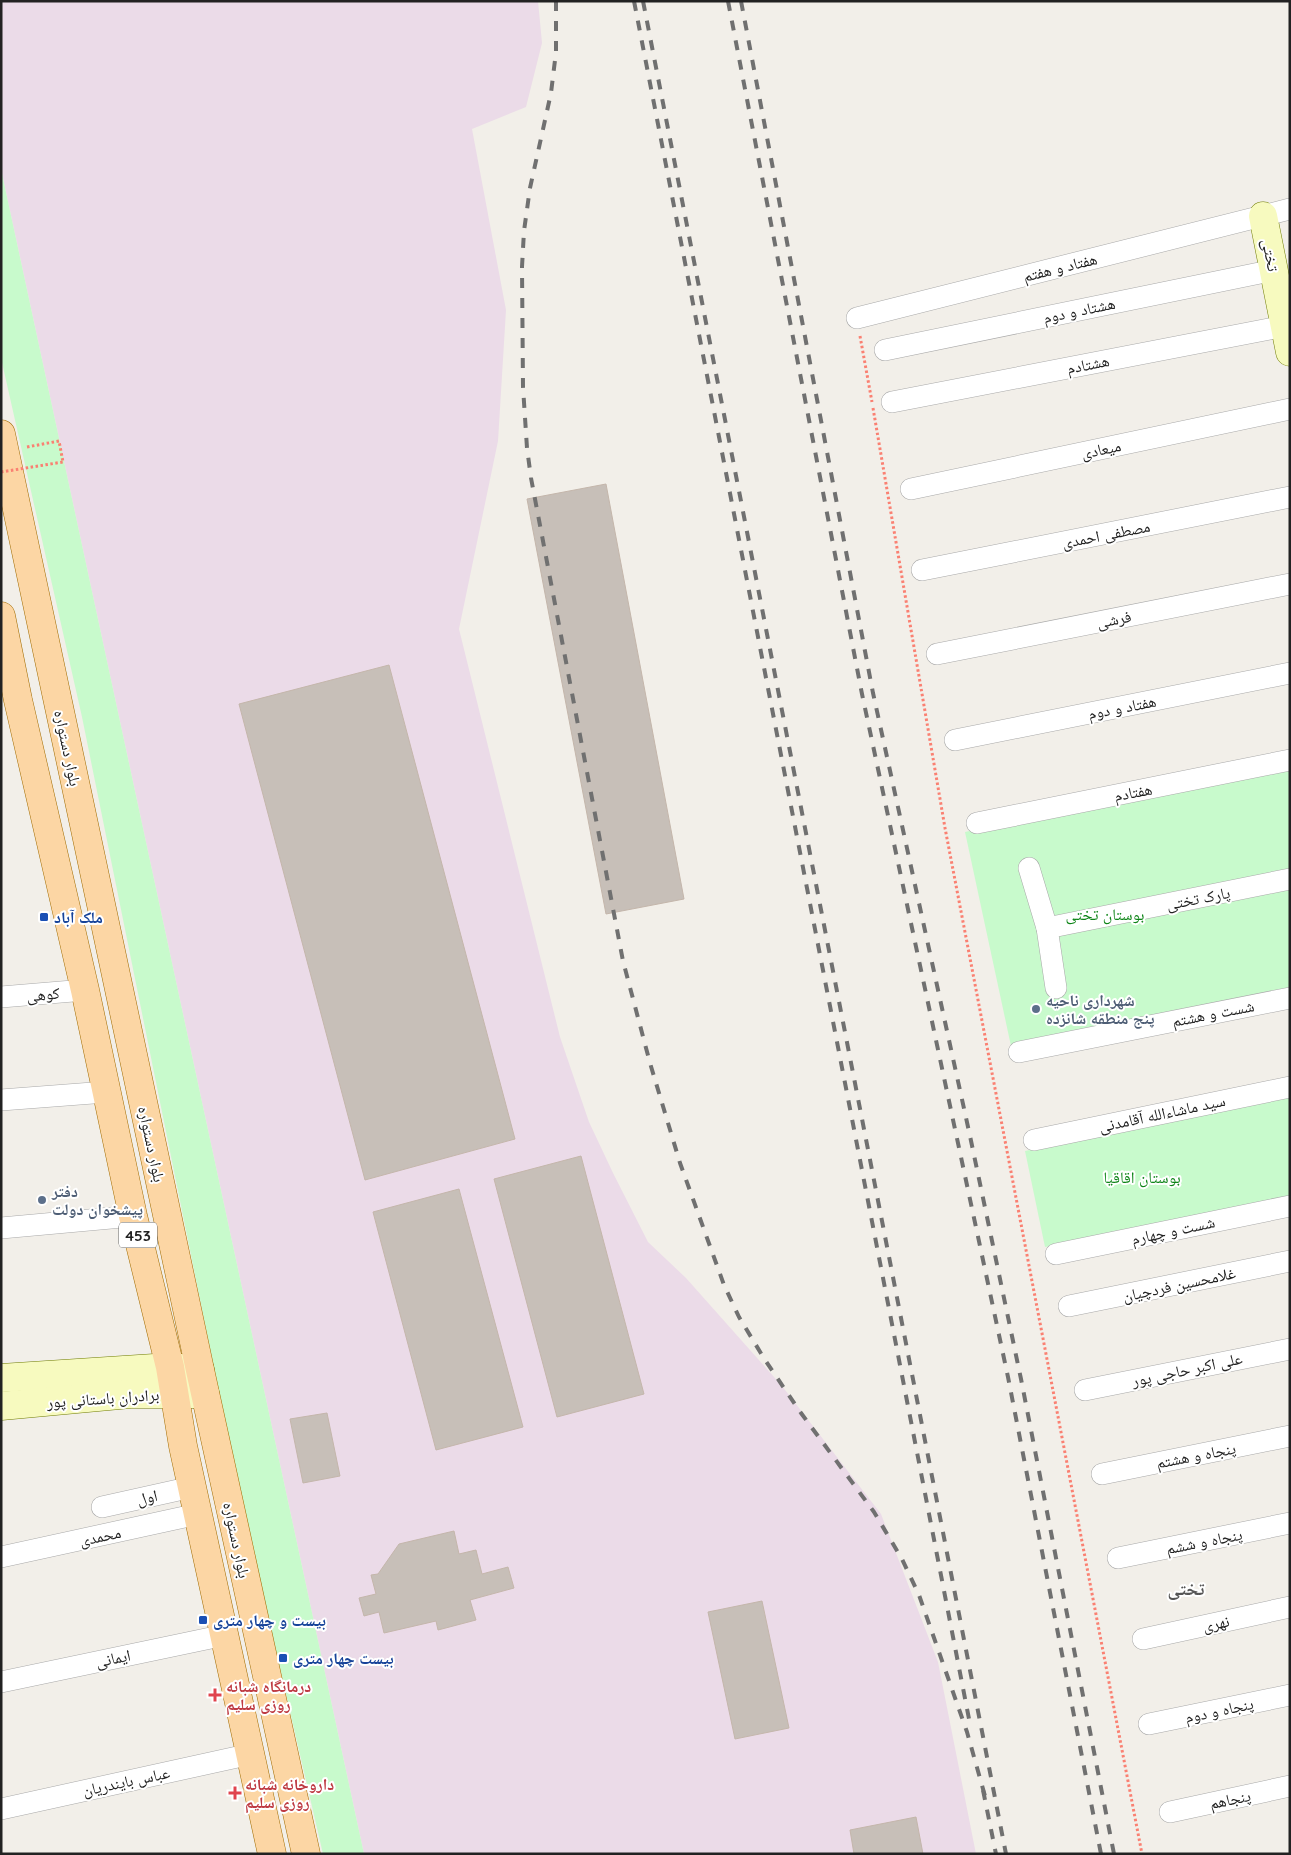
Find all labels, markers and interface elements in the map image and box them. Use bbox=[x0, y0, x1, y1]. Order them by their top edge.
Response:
street label: تختی bbox=[1257, 237, 1284, 274]
street label: هفتاد و هفتم bbox=[1021, 248, 1099, 287]
street label: هشتاد و دوم bbox=[1041, 293, 1117, 328]
street label: هشتادم bbox=[1065, 350, 1111, 379]
street label: میعادی bbox=[1079, 435, 1123, 464]
street label: مصطفی احمدی bbox=[1060, 516, 1152, 553]
street label: فرشی bbox=[1095, 606, 1133, 633]
street label: هفتاد و دوم bbox=[1086, 691, 1158, 724]
street label: بلوار دستواره bbox=[50, 708, 86, 788]
street label: هفتادم bbox=[1112, 779, 1154, 806]
street label: پارک تختی bbox=[1164, 882, 1232, 915]
park label: بوستان تختی bbox=[1066, 904, 1144, 925]
place label: ملک آباد bbox=[54, 907, 103, 927]
marker: ملک آباد bbox=[38, 911, 50, 923]
street label: کوهی bbox=[26, 983, 61, 1006]
place label: شهرداری ناحیه پنج منطقه شانزده bbox=[1046, 990, 1155, 1029]
street label: شست و هشتم bbox=[1170, 995, 1256, 1032]
marker: شهرداری ناحیه پنج منطقه شانزده bbox=[1030, 1003, 1042, 1015]
street label: سید ماشاءالله آقامدنی bbox=[1097, 1090, 1227, 1137]
street label: بلوار دستواره bbox=[134, 1104, 170, 1184]
park label: بوستان اقاقیا bbox=[1103, 1167, 1181, 1188]
place label: دفتر پیشخوان دولت bbox=[51, 1181, 143, 1219]
marker: دفتر پیشخوان دولت bbox=[36, 1194, 48, 1206]
street label: شست و چهارم bbox=[1129, 1211, 1217, 1250]
road number: 453 bbox=[119, 1222, 157, 1248]
street label: غلامحسین فردچیان bbox=[1121, 1262, 1238, 1307]
street label: علی اکبر حاجی پور bbox=[1129, 1348, 1244, 1392]
street label: برادران باستانی پور bbox=[45, 1384, 160, 1413]
street label: پنجاه و هشتم bbox=[1155, 1437, 1238, 1473]
street label: اول bbox=[135, 1485, 160, 1510]
street label: بلوار دستواره bbox=[219, 1500, 255, 1580]
street label: محمدی bbox=[77, 1522, 123, 1551]
street label: پنجاه و ششم bbox=[1164, 1524, 1244, 1559]
district label: تختی bbox=[1168, 1577, 1205, 1600]
place label: بیست و چهار متری bbox=[213, 1610, 326, 1630]
street label: نهری bbox=[1201, 1610, 1231, 1637]
marker: بیست و چهار متری bbox=[197, 1614, 209, 1626]
street label: ایمانی bbox=[94, 1645, 133, 1672]
place label: بیست چهار متری bbox=[293, 1648, 394, 1668]
marker: بیست چهار متری bbox=[277, 1652, 289, 1664]
place label: درمانگاه شبانه روزی سلیم bbox=[226, 1676, 311, 1716]
marker: درمانگاه شبانه روزی سلیم bbox=[208, 1688, 222, 1702]
street label: پنجاه و دوم bbox=[1183, 1693, 1256, 1728]
street label: عباس بایندریان bbox=[81, 1762, 172, 1801]
place label: داروخانه شبانه روزی سلیم bbox=[245, 1774, 334, 1814]
street label: پنجاهم bbox=[1208, 1785, 1253, 1814]
marker: داروخانه شبانه روزی سلیم bbox=[229, 1787, 241, 1799]

